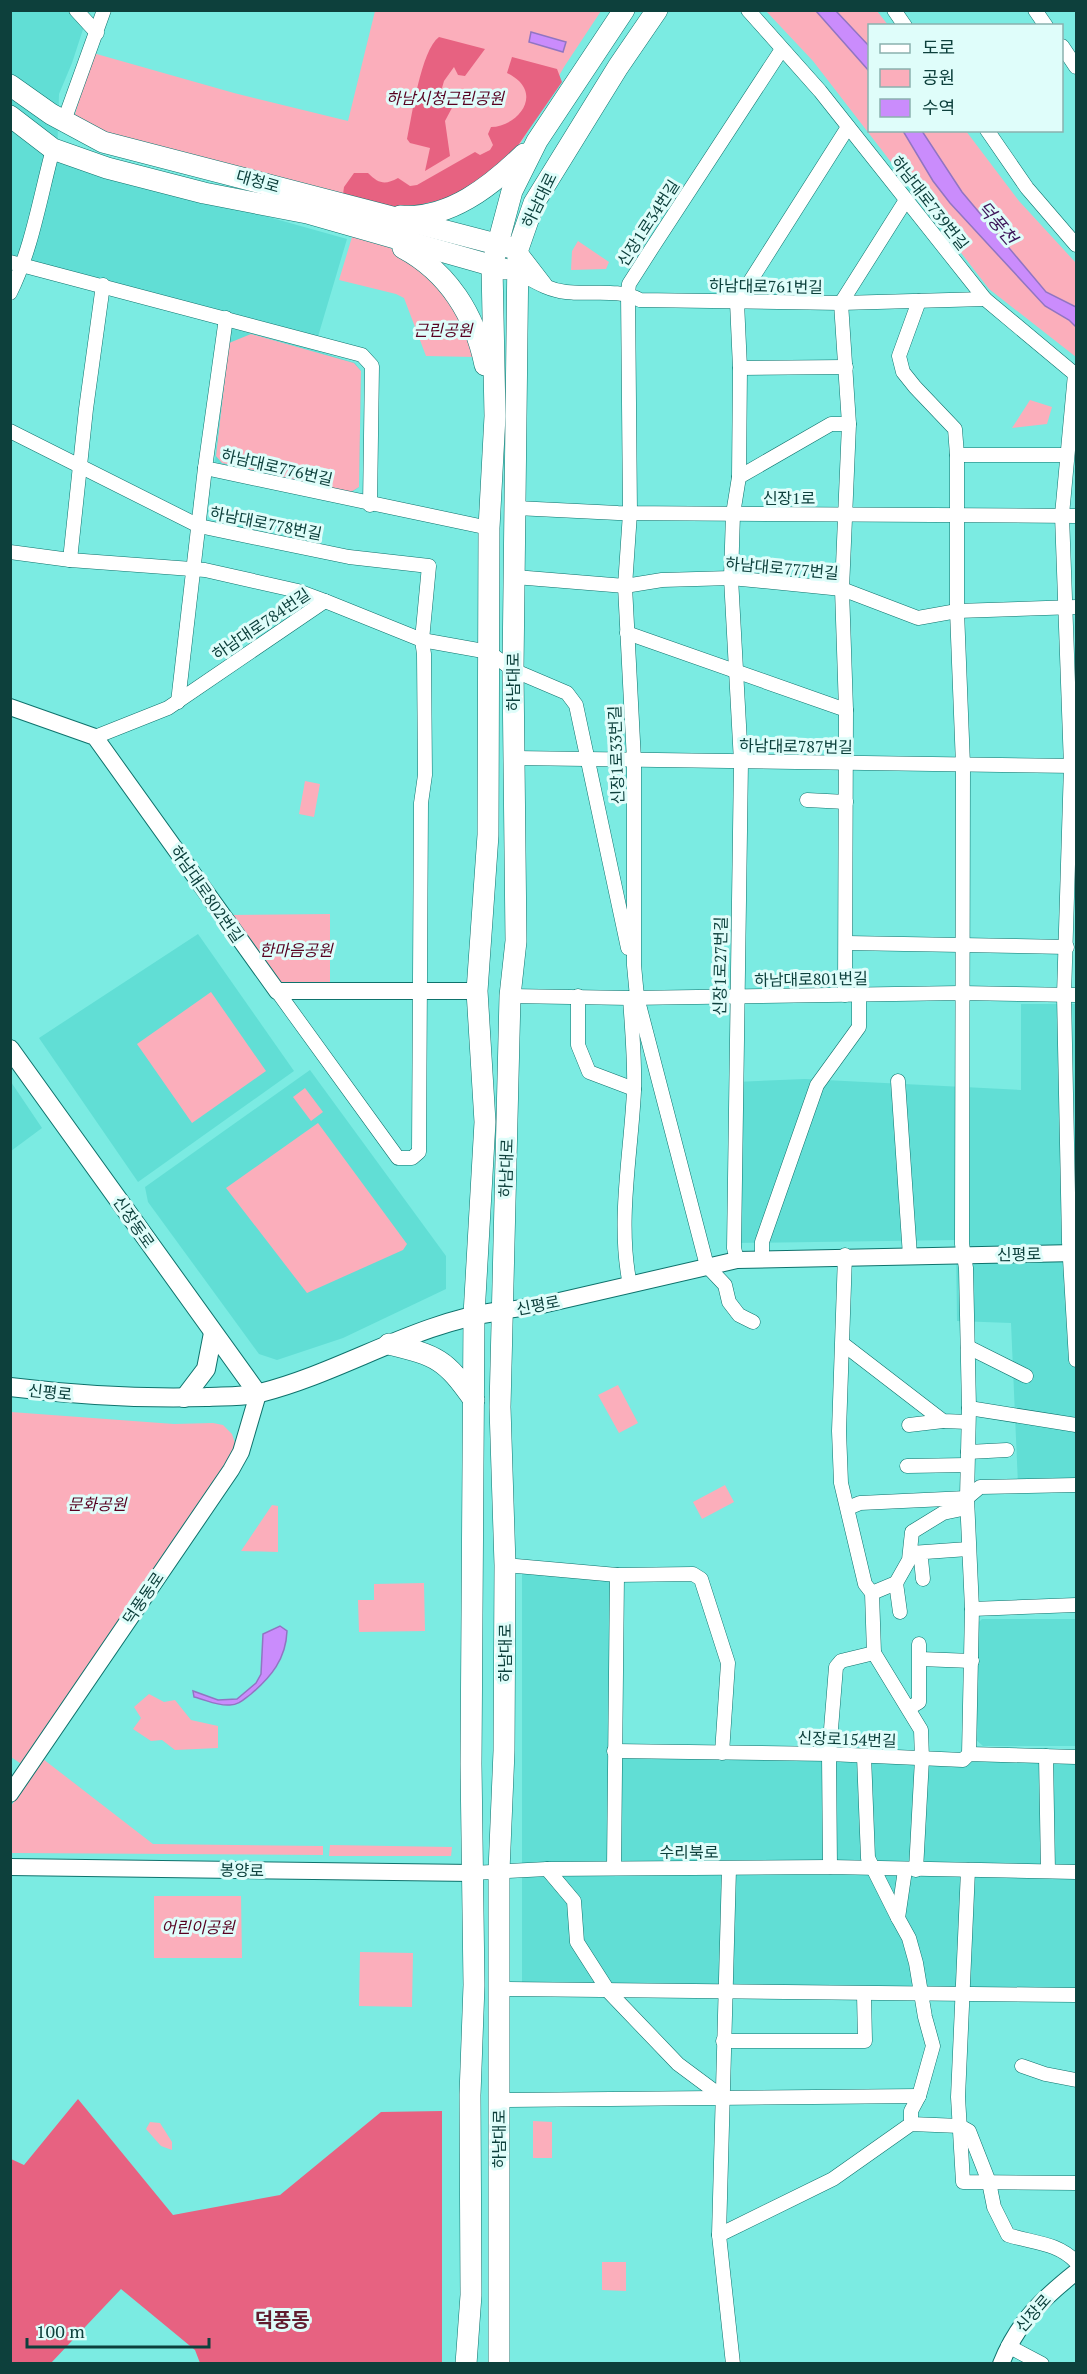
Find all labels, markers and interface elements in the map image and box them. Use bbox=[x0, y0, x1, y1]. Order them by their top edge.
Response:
legend bbox=[868, 24, 1063, 132]
text: 도로 bbox=[922, 35, 955, 59]
text: 공원 bbox=[922, 65, 955, 89]
park label: 하남시청근린공원 bbox=[386, 87, 505, 109]
text: 수역 bbox=[922, 95, 955, 119]
street label: 하남대로739번길 bbox=[886, 151, 974, 255]
street label: 대청로 bbox=[234, 164, 283, 198]
street label: 하남대로 bbox=[516, 168, 562, 231]
street label: 신장1로34번길 bbox=[612, 175, 684, 271]
water label: 덕풍천 bbox=[973, 196, 1024, 251]
street label: 하남대로761번길 bbox=[709, 274, 823, 298]
park label: 근린공원 bbox=[414, 319, 474, 341]
street label: 하남대로776번길 bbox=[219, 443, 335, 491]
street label: 신장1로 bbox=[763, 487, 816, 509]
street label: 하남대로778번길 bbox=[208, 501, 324, 545]
street label: 하남대로777번길 bbox=[724, 552, 840, 584]
street label: 하남대로784번길 bbox=[208, 583, 314, 665]
street label: 하남대로 bbox=[502, 652, 524, 711]
street label: 신장1로33번길 bbox=[603, 705, 629, 805]
street label: 하남대로787번길 bbox=[739, 734, 853, 758]
street label: 하남대로802번길 bbox=[165, 841, 249, 947]
street label: 신장1로27번길 bbox=[708, 916, 732, 1016]
park label: 한마음공원 bbox=[259, 939, 334, 961]
street label: 하남대로801번길 bbox=[754, 967, 868, 991]
street label: 하남대로 bbox=[494, 1138, 518, 1198]
street label: 신장동로 bbox=[108, 1192, 160, 1253]
street label: 신평로 bbox=[997, 1243, 1042, 1265]
street label: 신평로 bbox=[514, 1290, 562, 1320]
street label: 신평로 bbox=[27, 1379, 73, 1405]
park label: 문화공원 bbox=[68, 1493, 128, 1515]
street label: 덕풍동로 bbox=[117, 1567, 169, 1629]
street label: 하남대로 bbox=[494, 1623, 516, 1682]
street label: 신장로154번길 bbox=[797, 1726, 897, 1752]
street label: 수리북로 bbox=[660, 1841, 719, 1863]
street label: 봉양로 bbox=[220, 1859, 265, 1881]
park label: 어린이공원 bbox=[161, 1916, 236, 1938]
street label: 하남대로 bbox=[488, 2109, 510, 2168]
street label: 신장로 bbox=[1010, 2289, 1056, 2337]
district label: 덕풍동 bbox=[254, 2306, 310, 2333]
scale bar bbox=[27, 2311, 208, 2349]
text: 100 m bbox=[36, 2319, 85, 2343]

